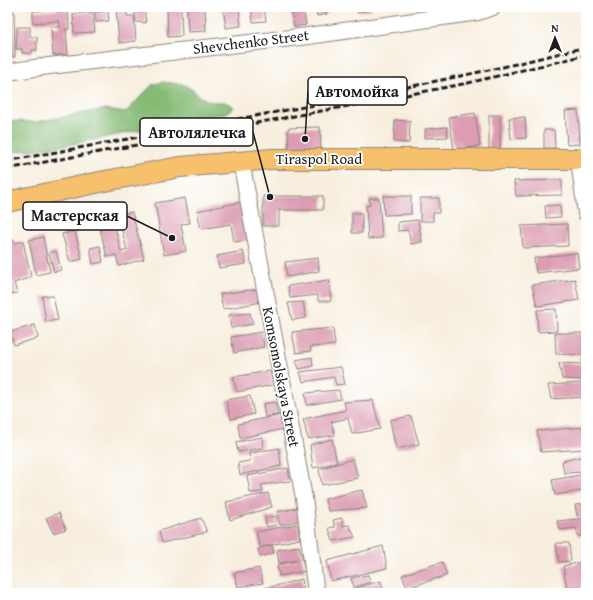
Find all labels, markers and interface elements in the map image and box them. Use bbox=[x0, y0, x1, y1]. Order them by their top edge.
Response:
north arrow bbox=[535, 18, 575, 58]
text: N bbox=[551, 20, 559, 36]
street label: Shevchenko Street bbox=[192, 24, 311, 59]
callout: Автомойка bbox=[308, 77, 407, 105]
text: Автомойка bbox=[315, 79, 400, 103]
callout: Автолялечка bbox=[140, 118, 253, 146]
text: Автолялечка bbox=[148, 120, 247, 144]
street label: Tiraspol Road bbox=[276, 148, 362, 169]
callout: Мастерская bbox=[23, 202, 127, 230]
text: Мастерская bbox=[31, 203, 119, 227]
street label: Komsomolskaya Street bbox=[258, 305, 306, 450]

